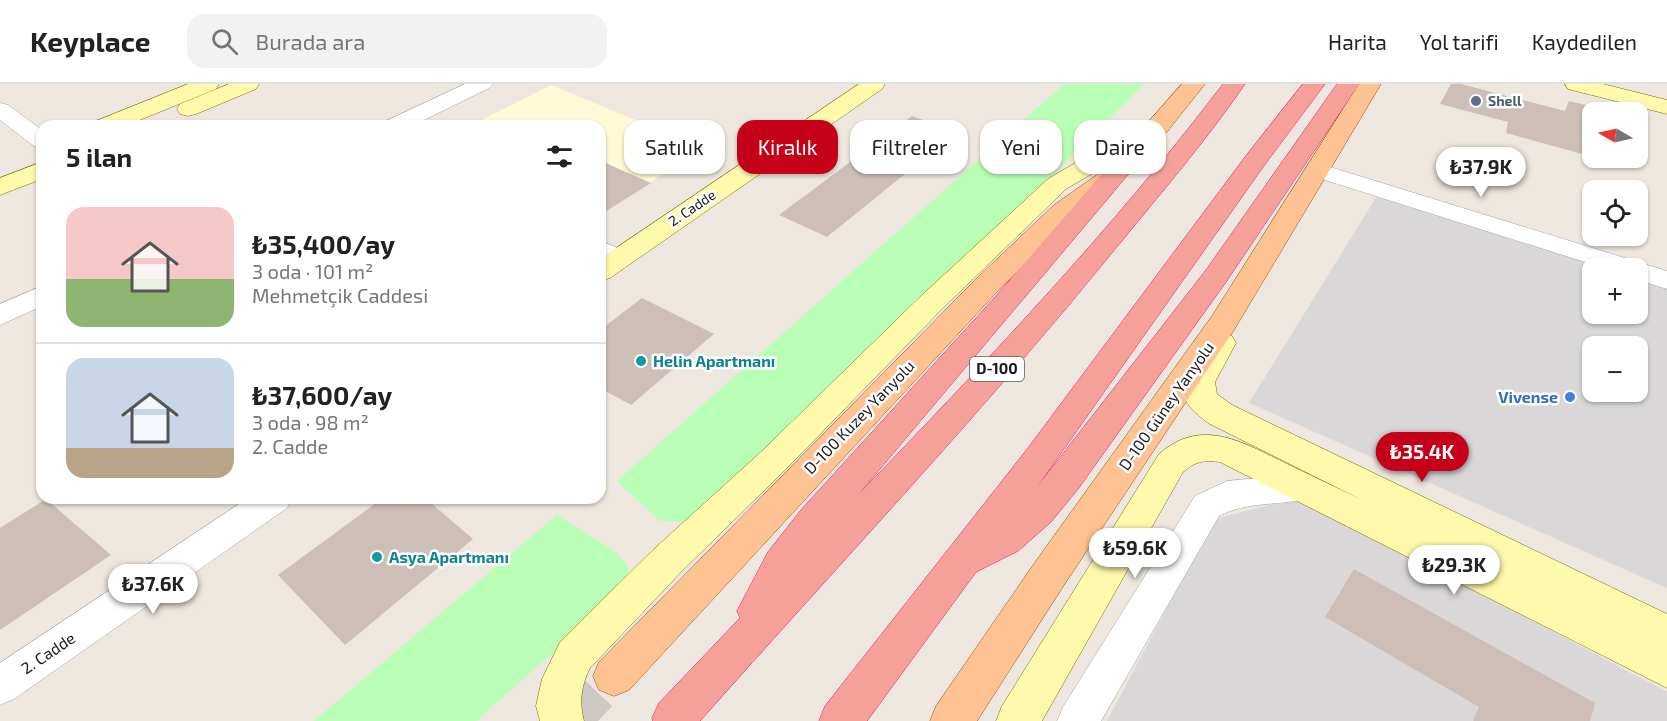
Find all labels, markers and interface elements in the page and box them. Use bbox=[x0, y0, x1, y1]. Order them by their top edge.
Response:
search box bbox=[187, 14, 607, 68]
text: Keyplace bbox=[30, 24, 151, 58]
icon: search bbox=[208, 25, 241, 58]
text: Burada ara bbox=[256, 28, 365, 54]
text: Harita bbox=[1328, 29, 1387, 54]
text: Yol tarifi bbox=[1420, 29, 1499, 54]
text: Kaydedilen bbox=[1532, 29, 1637, 54]
place label: Shell bbox=[1488, 92, 1522, 109]
marker: Shell bbox=[1469, 94, 1483, 108]
north arrow bbox=[1582, 102, 1648, 168]
map controls bbox=[1582, 102, 1648, 402]
chip: Satılık bbox=[624, 120, 725, 174]
chip: Kiralık bbox=[737, 120, 838, 174]
chip: Filtreler bbox=[850, 120, 968, 174]
chip: Yeni bbox=[980, 120, 1062, 174]
chip: Daire bbox=[1074, 120, 1166, 174]
icon: filters bbox=[543, 140, 576, 173]
text: 5 ilan bbox=[66, 141, 132, 172]
pin: ₺37.9K bbox=[1432, 147, 1530, 198]
text: ₺37.9K bbox=[1450, 154, 1512, 178]
button: locate bbox=[1582, 180, 1648, 246]
street label: 2. Cadde bbox=[665, 186, 719, 230]
text: ₺35,400/ay bbox=[252, 228, 395, 259]
icon: home bbox=[114, 231, 186, 303]
button: + bbox=[1582, 258, 1648, 324]
text: 3 oda · 101 m² bbox=[252, 259, 373, 283]
text: Mehmetçik Caddesi bbox=[252, 283, 428, 307]
button: − bbox=[1582, 336, 1648, 402]
street label: D-100 Güney Yanyolu bbox=[1114, 338, 1217, 474]
place label: Helin Apartmanı bbox=[653, 351, 775, 370]
marker: Helin Apartmanı bbox=[634, 354, 648, 368]
street label: D-100 Kuzey Yanyolu bbox=[800, 356, 918, 477]
road number: D-100 bbox=[970, 357, 1024, 381]
text: ₺37,600/ay bbox=[252, 379, 392, 410]
icon: home bbox=[114, 382, 186, 454]
place label: Vivense bbox=[1498, 387, 1558, 406]
marker: Vivense bbox=[1563, 390, 1577, 404]
text: 3 oda · 98 m² bbox=[252, 410, 369, 434]
pin: ₺35.4K bbox=[1373, 432, 1471, 483]
text: 2. Cadde bbox=[252, 434, 328, 458]
text: ₺35.4K bbox=[1390, 439, 1454, 463]
pin: ₺59.6K bbox=[1086, 528, 1184, 579]
text: ₺59.6K bbox=[1103, 535, 1167, 559]
pin: ₺29.3K bbox=[1405, 545, 1503, 596]
place label: Asya Apartmanı bbox=[389, 547, 509, 567]
marker: Asya Apartmanı bbox=[370, 550, 384, 564]
text: ₺29.3K bbox=[1422, 552, 1486, 576]
pin: ₺37.6K bbox=[104, 564, 202, 615]
text: ₺37.6K bbox=[122, 571, 184, 595]
street label: 2. Cadde bbox=[17, 628, 78, 678]

